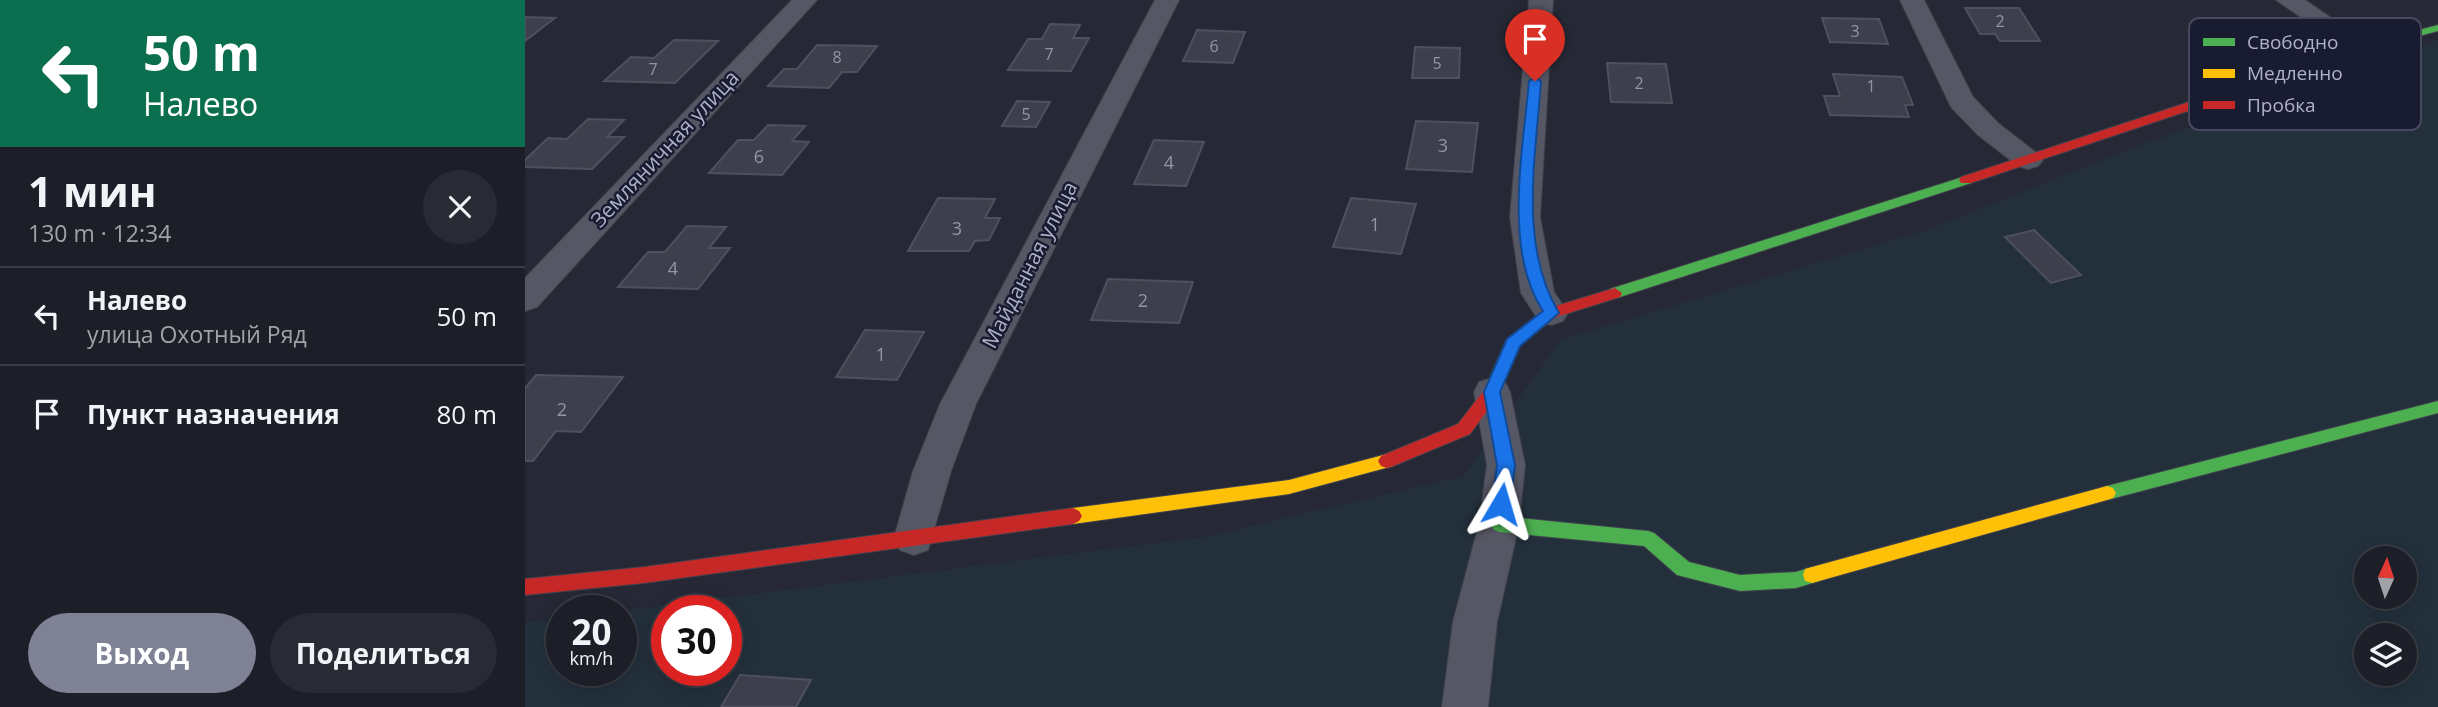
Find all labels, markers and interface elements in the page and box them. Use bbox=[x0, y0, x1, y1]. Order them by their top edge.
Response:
pin bbox=[1505, 9, 1565, 81]
house number: 2 bbox=[1995, 10, 2005, 32]
legend bbox=[2189, 18, 2421, 130]
text: 50 m bbox=[143, 19, 260, 85]
icon: arrive bbox=[1516, 20, 1554, 58]
house number: 3 bbox=[1850, 20, 1860, 42]
icon: left bbox=[28, 28, 119, 119]
text: Свободно bbox=[2247, 29, 2338, 55]
house number: 6 bbox=[1209, 35, 1219, 57]
house number: 7 bbox=[1044, 43, 1054, 65]
house number: 8 bbox=[832, 46, 842, 68]
house number: 5 bbox=[1432, 52, 1442, 74]
house number: 7 bbox=[648, 58, 658, 80]
text: Медленно bbox=[2247, 60, 2343, 86]
street label: Земляничная улица bbox=[584, 64, 744, 233]
house number: 2 bbox=[1634, 72, 1644, 94]
house number: 1 bbox=[1866, 75, 1876, 97]
text: Налево bbox=[143, 82, 258, 125]
text: Пробка bbox=[2247, 92, 2316, 118]
house number: 5 bbox=[1021, 103, 1031, 125]
house number: 3 bbox=[1438, 133, 1448, 157]
house number: 6 bbox=[754, 144, 764, 168]
house number: 4 bbox=[1164, 150, 1174, 174]
text: 1 мин bbox=[28, 162, 156, 219]
button: close bbox=[423, 170, 497, 244]
street label: Майданная улица bbox=[975, 176, 1083, 353]
house number: 1 bbox=[1370, 212, 1380, 236]
house number: 3 bbox=[952, 216, 962, 240]
text: 130 m · 12:34 bbox=[28, 217, 171, 249]
house number: 4 bbox=[668, 256, 678, 280]
text: Налево bbox=[87, 282, 187, 318]
house number: 2 bbox=[1138, 288, 1148, 312]
icon: left bbox=[28, 297, 66, 335]
text: 50 m bbox=[436, 298, 497, 334]
text: улица Охотный Ряд bbox=[87, 318, 307, 350]
house number: 1 bbox=[876, 342, 886, 366]
icon: arrive bbox=[28, 395, 66, 433]
text: Пункт назначения bbox=[87, 396, 340, 432]
text: 80 m bbox=[436, 396, 497, 432]
house number: 2 bbox=[557, 397, 567, 421]
position arrow bbox=[1464, 467, 1538, 541]
north arrow bbox=[2354, 546, 2417, 609]
map controls bbox=[2354, 546, 2417, 686]
speed limit sign: 30 bbox=[651, 595, 742, 686]
text: 20 bbox=[571, 608, 612, 655]
button: Выход bbox=[28, 613, 256, 693]
button: Поделиться bbox=[270, 613, 497, 693]
button: layers bbox=[2354, 623, 2417, 686]
text: km/h bbox=[570, 646, 613, 670]

